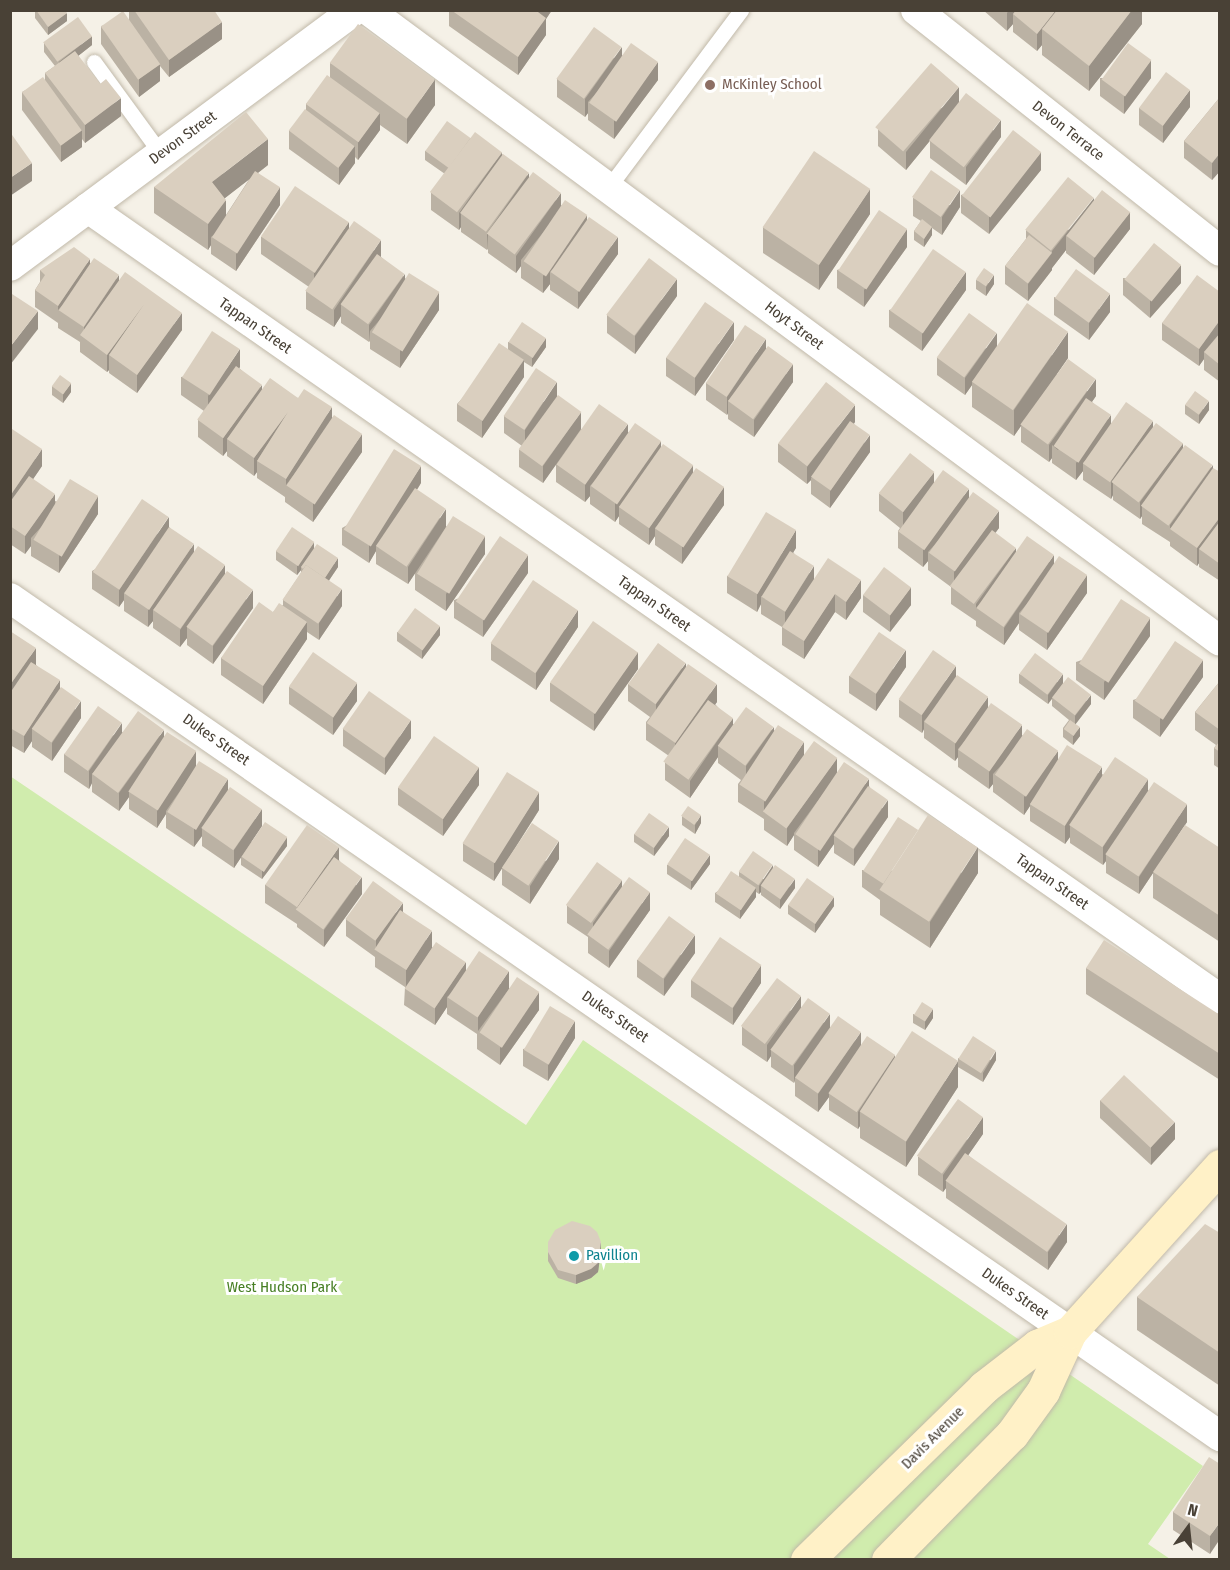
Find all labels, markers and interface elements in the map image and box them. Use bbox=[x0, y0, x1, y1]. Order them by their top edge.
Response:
place label: McKinley School bbox=[722, 76, 822, 94]
marker: McKinley School bbox=[703, 78, 717, 92]
street label: Devon Terrace bbox=[1028, 97, 1108, 165]
street label: Devon Street bbox=[146, 108, 220, 168]
street label: Tappan Street bbox=[215, 294, 295, 358]
street label: Hoyt Street bbox=[761, 298, 827, 354]
street label: Tappan Street bbox=[614, 572, 694, 636]
street label: Dukes Street bbox=[179, 710, 253, 770]
street label: Tappan Street bbox=[1012, 850, 1092, 914]
street label: Dukes Street bbox=[578, 987, 652, 1047]
place label: Pavillion bbox=[586, 1247, 638, 1265]
marker: Pavillion bbox=[567, 1249, 581, 1263]
street label: Dukes Street bbox=[978, 1264, 1052, 1324]
park label: West Hudson Park bbox=[227, 1279, 337, 1297]
street label: Davis Avenue bbox=[898, 1403, 968, 1473]
north arrow bbox=[1158, 1498, 1218, 1558]
text: N bbox=[1186, 1500, 1200, 1521]

